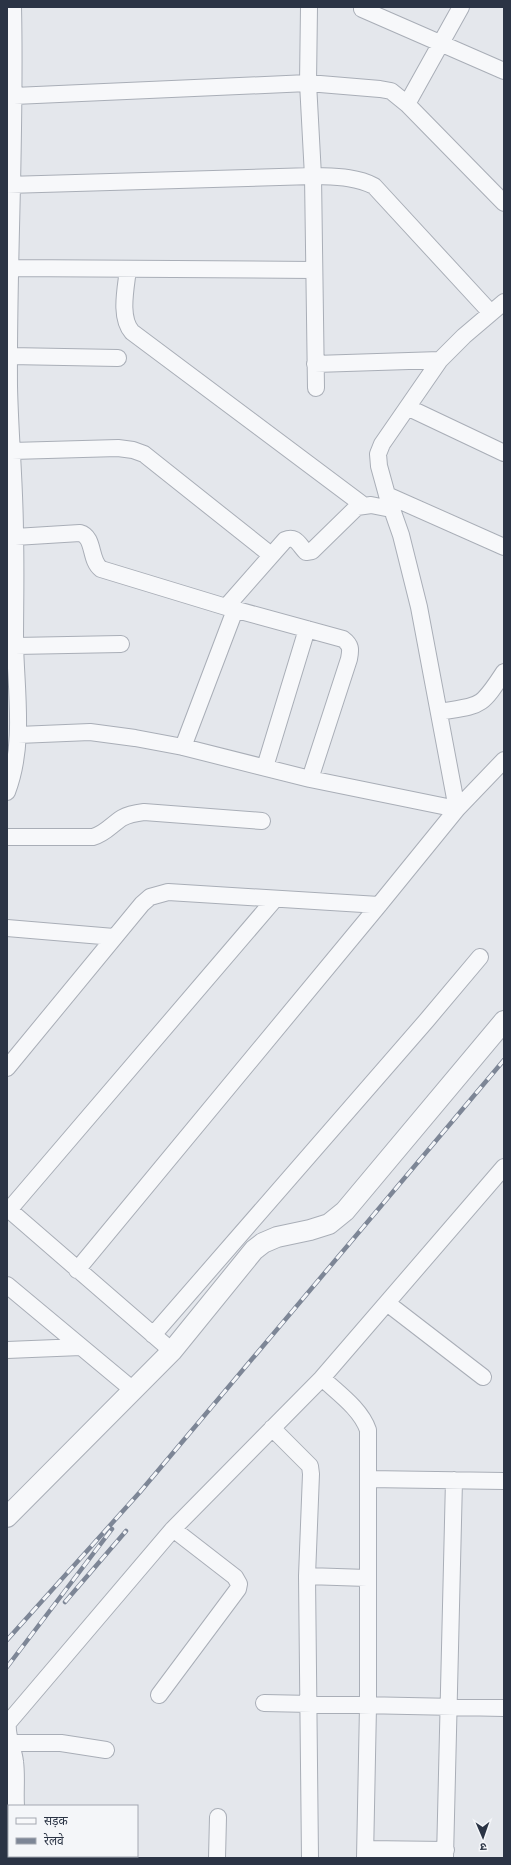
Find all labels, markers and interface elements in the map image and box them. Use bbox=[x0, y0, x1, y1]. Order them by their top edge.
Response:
legend bbox=[8, 1805, 138, 1857]
text: सड़क bbox=[44, 1813, 69, 1828]
north arrow bbox=[463, 1817, 503, 1857]
text: रेलवे bbox=[44, 1833, 64, 1847]
text: उ bbox=[479, 1841, 487, 1854]

